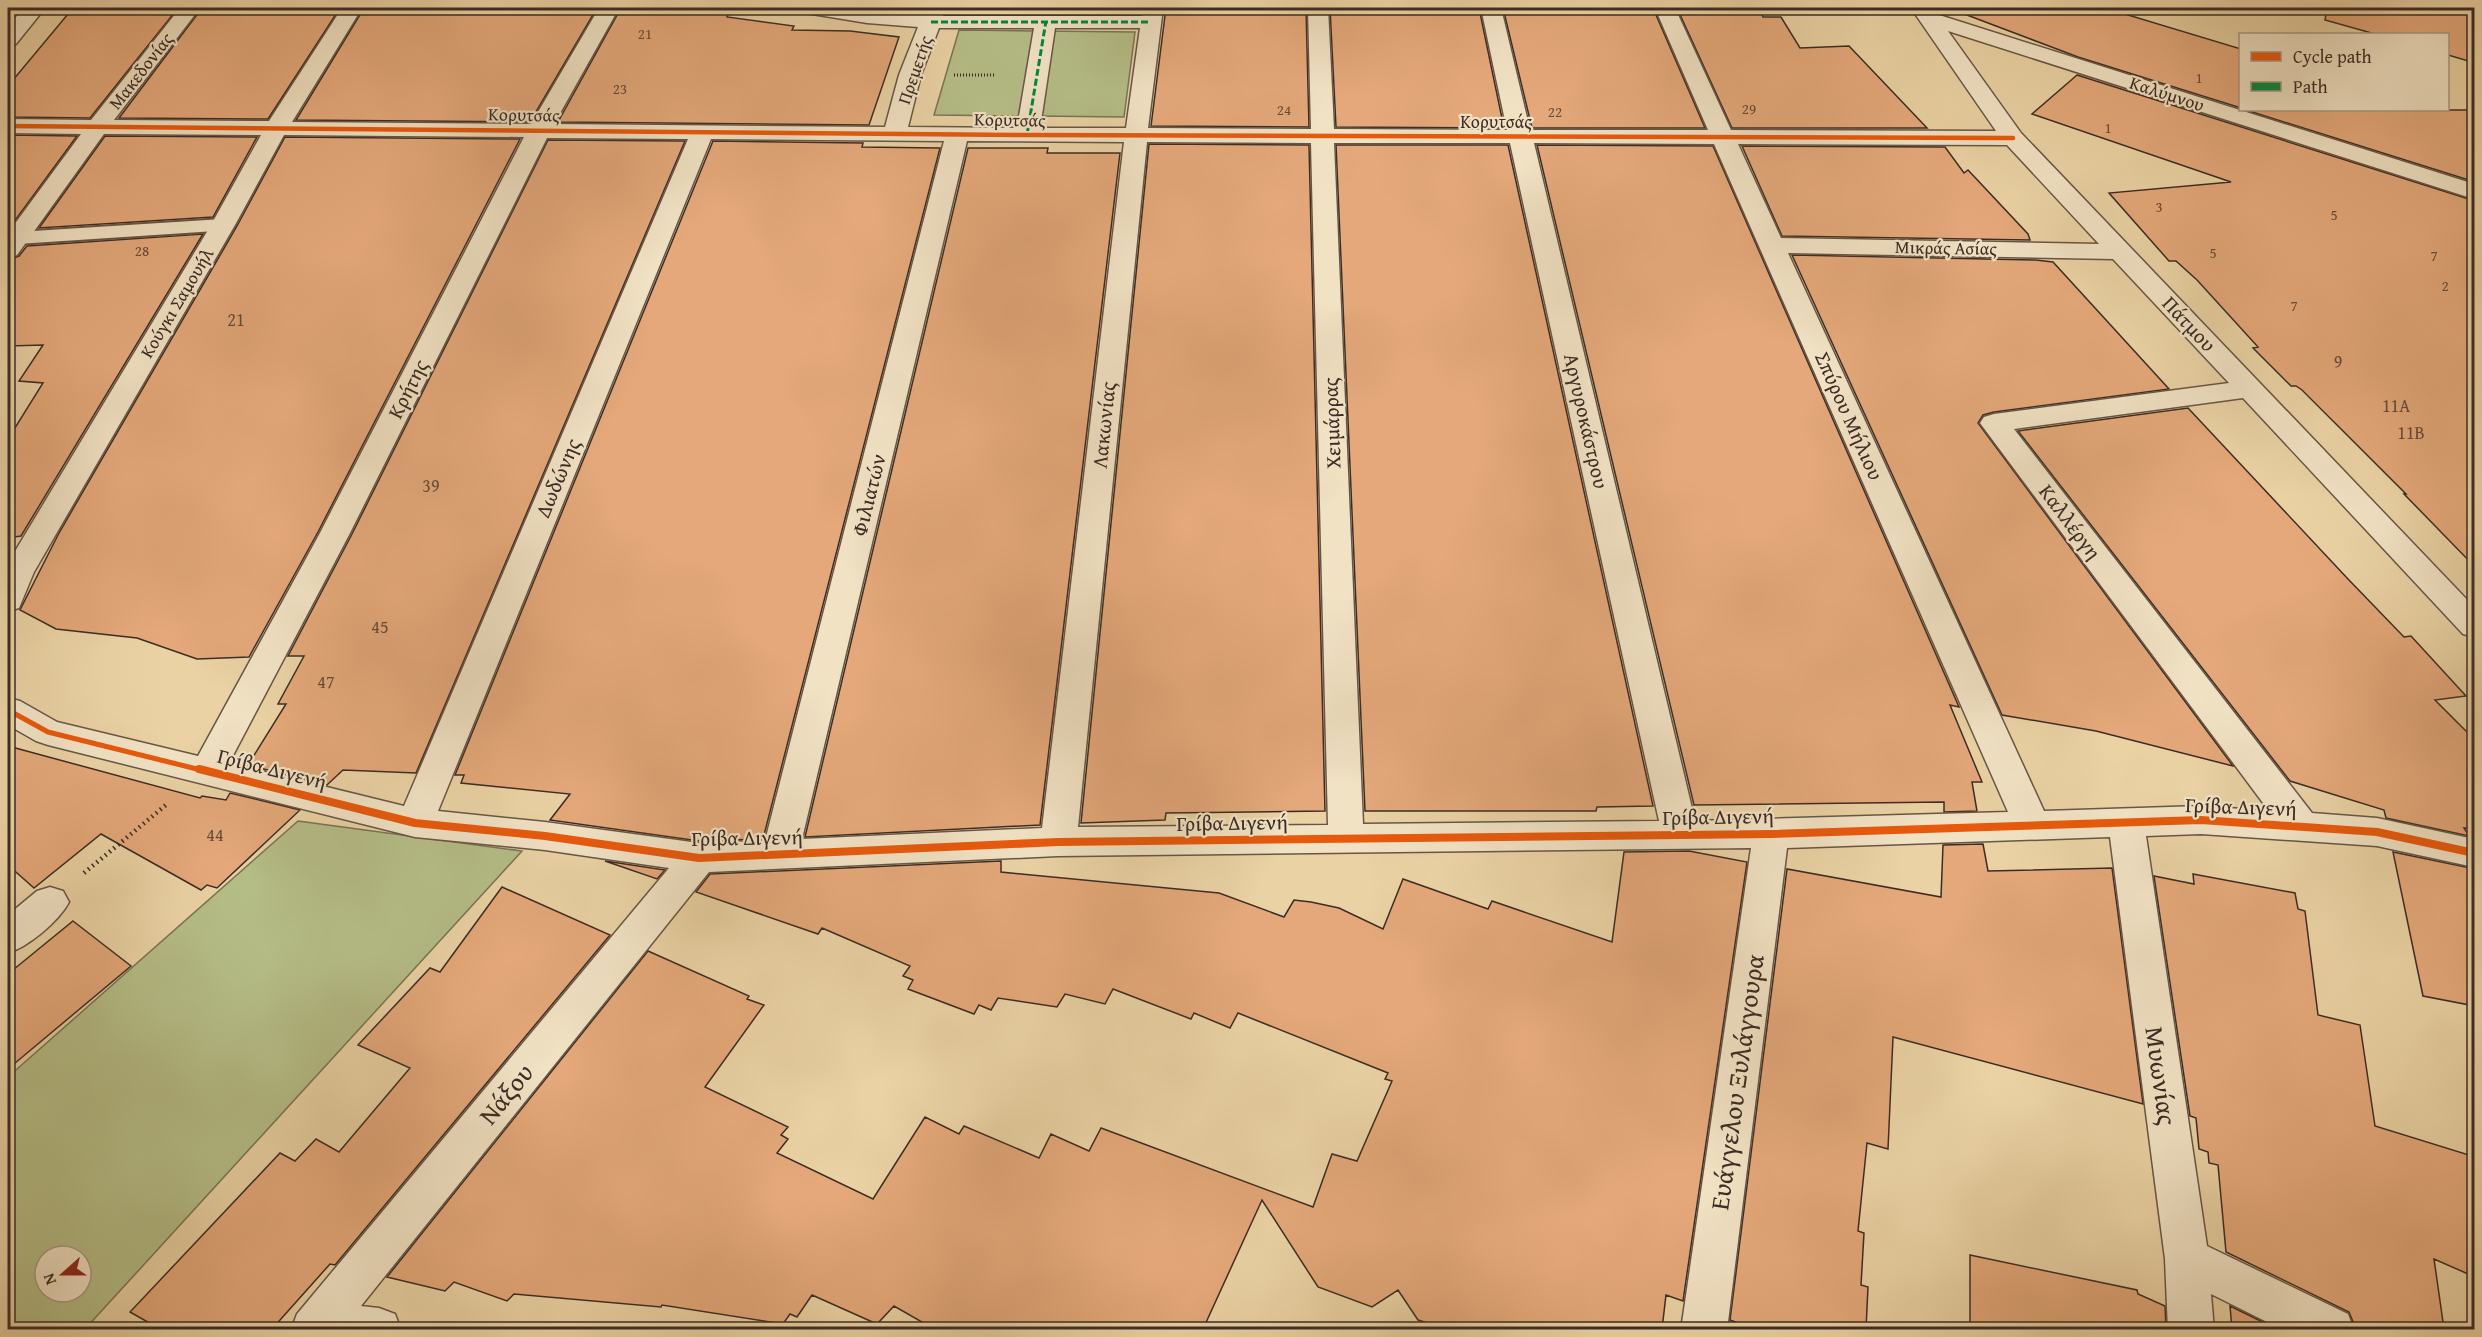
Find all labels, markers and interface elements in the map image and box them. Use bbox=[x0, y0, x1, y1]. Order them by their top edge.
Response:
house number: 21 bbox=[638, 23, 652, 44]
street label: Μακεδονίας bbox=[102, 26, 180, 115]
street label: Πρεμετής bbox=[890, 32, 939, 108]
legend bbox=[2239, 33, 2449, 111]
text: Cycle path bbox=[2293, 43, 2372, 70]
house number: 1 bbox=[2195, 67, 2203, 88]
street label: Καλύμνου bbox=[2126, 69, 2208, 118]
text: Path bbox=[2293, 73, 2328, 100]
house number: 23 bbox=[613, 78, 627, 99]
house number: 29 bbox=[1742, 98, 1756, 119]
house number: 24 bbox=[1277, 99, 1291, 120]
street label: Κορυτσάς bbox=[488, 100, 560, 129]
house number: 22 bbox=[1548, 101, 1562, 122]
street label: Κορυτσάς bbox=[974, 105, 1046, 134]
street label: Κορυτσάς bbox=[1460, 108, 1532, 135]
house number: 1 bbox=[2104, 117, 2112, 138]
house number: 3 bbox=[2155, 196, 2163, 217]
house number: 5 bbox=[2330, 204, 2338, 225]
street label: Μικράς Ασίας bbox=[1895, 233, 1998, 262]
house number: 28 bbox=[135, 240, 149, 261]
street label: Κούγκι Σαμουήλ bbox=[133, 242, 220, 363]
house number: 5 bbox=[2209, 242, 2217, 263]
house number: 7 bbox=[2430, 245, 2438, 266]
house number: 2 bbox=[2441, 275, 2449, 296]
street label: Πάτμου bbox=[2155, 289, 2224, 359]
house number: 7 bbox=[2290, 295, 2298, 316]
house number: 21 bbox=[227, 306, 245, 333]
street label: Σπύρου Μήλιου bbox=[1807, 347, 1892, 485]
house number: 9 bbox=[2334, 348, 2342, 375]
street label: Αργυροκάστρου bbox=[1556, 350, 1617, 492]
street label: Κρήτης bbox=[379, 353, 436, 424]
street label: Χειμάρρας bbox=[1314, 377, 1349, 469]
street label: Λακωνίας bbox=[1084, 380, 1123, 470]
house number: 11Α bbox=[2382, 392, 2410, 419]
house number: 11Β bbox=[2397, 419, 2425, 446]
street label: Δωδώνης bbox=[527, 433, 588, 522]
street label: Φιλιατών bbox=[843, 450, 894, 539]
house number: 39 bbox=[422, 472, 440, 499]
street label: Καλλέργη bbox=[2032, 477, 2109, 566]
house number: 45 bbox=[371, 613, 389, 640]
house number: 47 bbox=[317, 668, 335, 695]
street label: Γρίβα Διγενή bbox=[214, 740, 330, 797]
street label: Γρίβα Διγενή bbox=[2185, 789, 2297, 824]
street label: Γρίβα Διγενή bbox=[1662, 800, 1774, 833]
street label: Γρίβα Διγενή bbox=[1176, 806, 1288, 839]
house number: 44 bbox=[206, 821, 224, 848]
street label: Γρίβα Διγενή bbox=[691, 821, 803, 854]
street label: Ευάγγελου Ξυλάγγουρα bbox=[1699, 951, 1774, 1213]
street label: Μυωνίας bbox=[2135, 1024, 2188, 1128]
street label: Νάξου bbox=[469, 1055, 542, 1133]
north arrow bbox=[33, 1244, 93, 1304]
text: N bbox=[36, 1270, 62, 1289]

